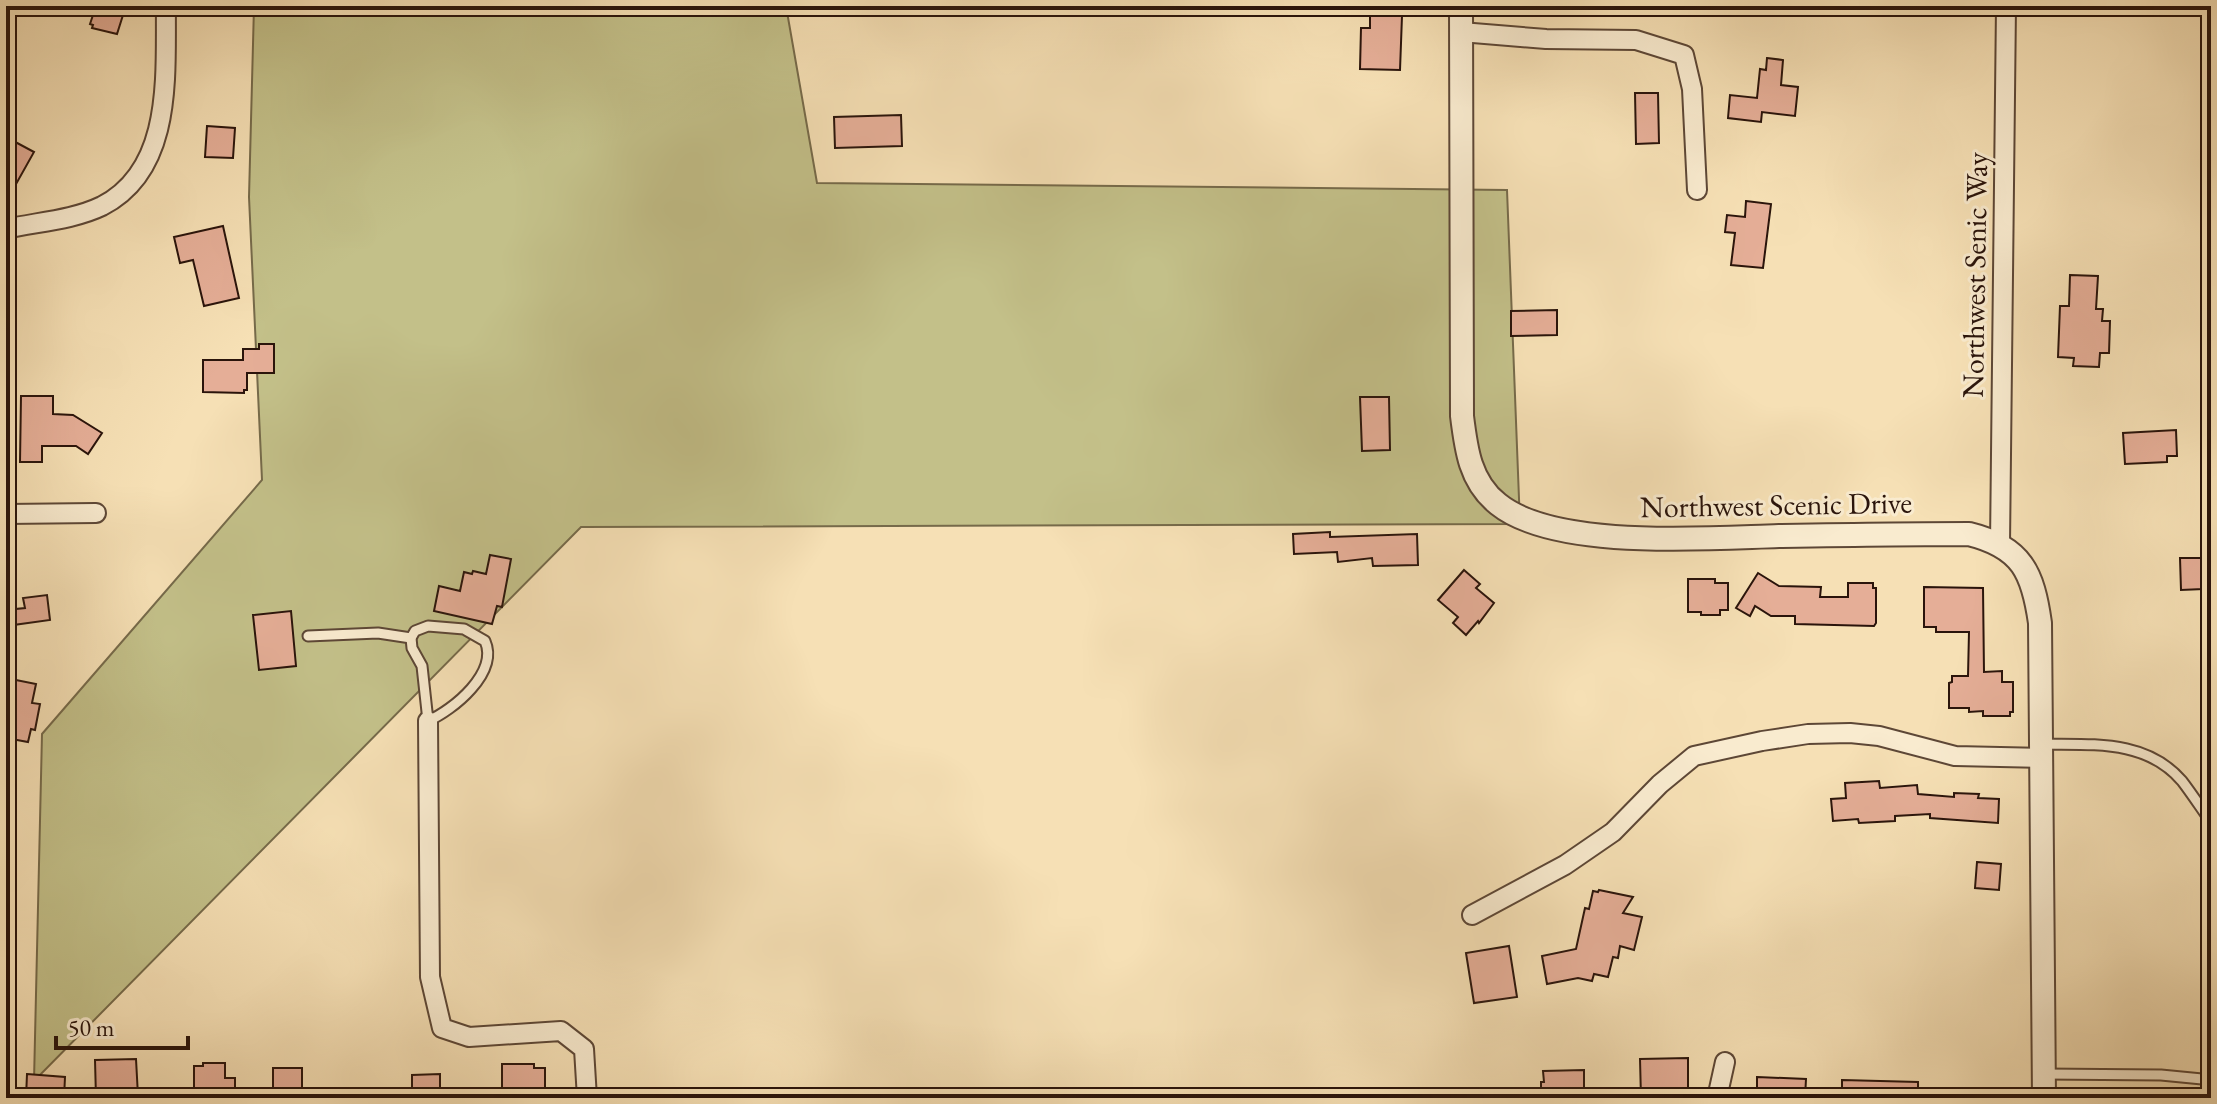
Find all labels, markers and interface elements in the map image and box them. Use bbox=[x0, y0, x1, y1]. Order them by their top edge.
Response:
street label: Northwest Senic Way bbox=[1953, 151, 1996, 398]
street label: Northwest Scenic Drive bbox=[1640, 483, 1912, 526]
scale bar bbox=[56, 1000, 188, 1050]
text: 50 m bbox=[68, 1012, 115, 1043]

